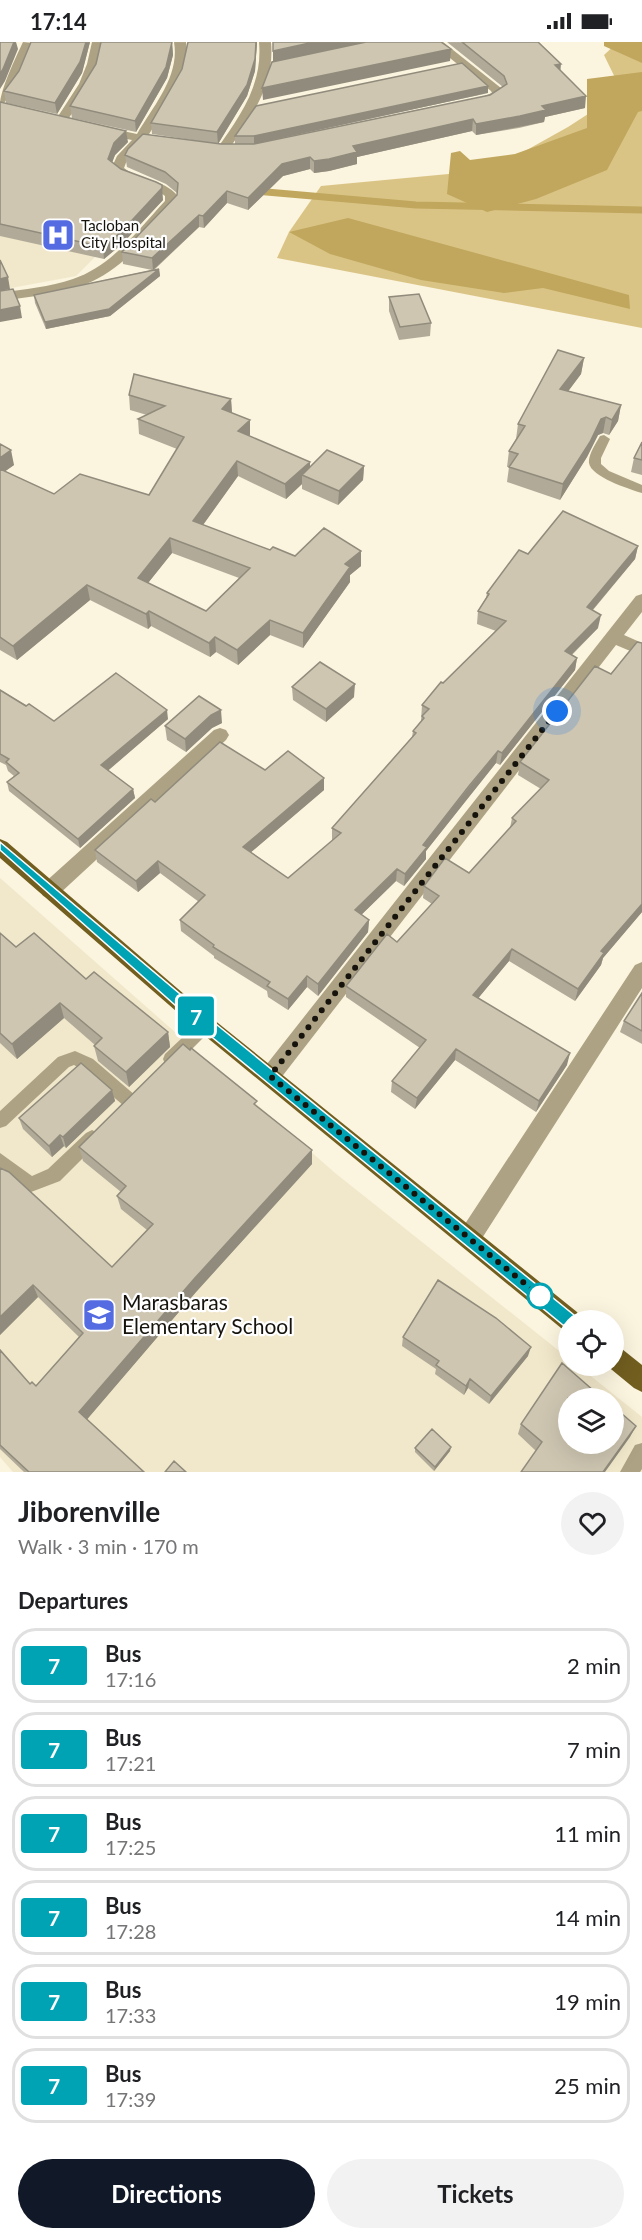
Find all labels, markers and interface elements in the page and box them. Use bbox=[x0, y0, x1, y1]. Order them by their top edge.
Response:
text: 17:14 bbox=[30, 8, 87, 35]
place label: Tacloban City Hospital bbox=[81, 216, 166, 251]
hospital icon: Tacloban City Hospital bbox=[40, 217, 76, 253]
your location bbox=[542, 696, 572, 726]
line badge: 7 bbox=[176, 996, 216, 1036]
text: 7 bbox=[190, 1004, 202, 1029]
unlabelled marker bbox=[527, 1283, 553, 1309]
place label: Marasbaras Elementary School bbox=[122, 1289, 293, 1338]
school or university icon: Marasbaras Elementary School bbox=[81, 1297, 117, 1333]
map controls bbox=[558, 1310, 624, 1454]
button: locate bbox=[558, 1310, 624, 1376]
button: layers bbox=[558, 1388, 624, 1454]
button: heart bbox=[561, 1492, 624, 1555]
text: Jiborenville bbox=[18, 1494, 160, 1528]
text: Walk · 3 min · 170 m bbox=[18, 1534, 199, 1558]
text: Departures bbox=[18, 1587, 128, 1614]
text: Bus bbox=[105, 1640, 141, 1667]
text: 2 min bbox=[567, 1652, 621, 1679]
text: 7 bbox=[48, 1653, 60, 1678]
text: 17:16 bbox=[105, 1667, 156, 1691]
text: Bus bbox=[105, 1724, 141, 1751]
text: 7 min bbox=[567, 1736, 621, 1763]
text: 7 bbox=[48, 1737, 60, 1762]
text: 17:21 bbox=[105, 1751, 156, 1775]
text: Bus bbox=[105, 1808, 141, 1835]
text: 11 min bbox=[554, 1820, 621, 1847]
text: 7 bbox=[48, 1821, 60, 1846]
text: 17:25 bbox=[105, 1835, 156, 1859]
text: Bus bbox=[105, 1892, 141, 1919]
text: 14 min bbox=[554, 1904, 621, 1931]
text: 7 bbox=[48, 1905, 60, 1930]
text: 17:28 bbox=[105, 1919, 156, 1943]
text: Bus bbox=[105, 1976, 141, 2003]
text: 19 min bbox=[554, 1988, 621, 2015]
text: 7 bbox=[48, 1989, 60, 2014]
text: 17:33 bbox=[105, 2003, 156, 2027]
text: Bus bbox=[105, 2060, 141, 2087]
text: 25 min bbox=[554, 2072, 621, 2099]
text: 7 bbox=[48, 2073, 60, 2098]
text: 17:39 bbox=[105, 2087, 156, 2111]
button: Directions bbox=[18, 2159, 315, 2228]
button: Tickets bbox=[327, 2159, 624, 2228]

